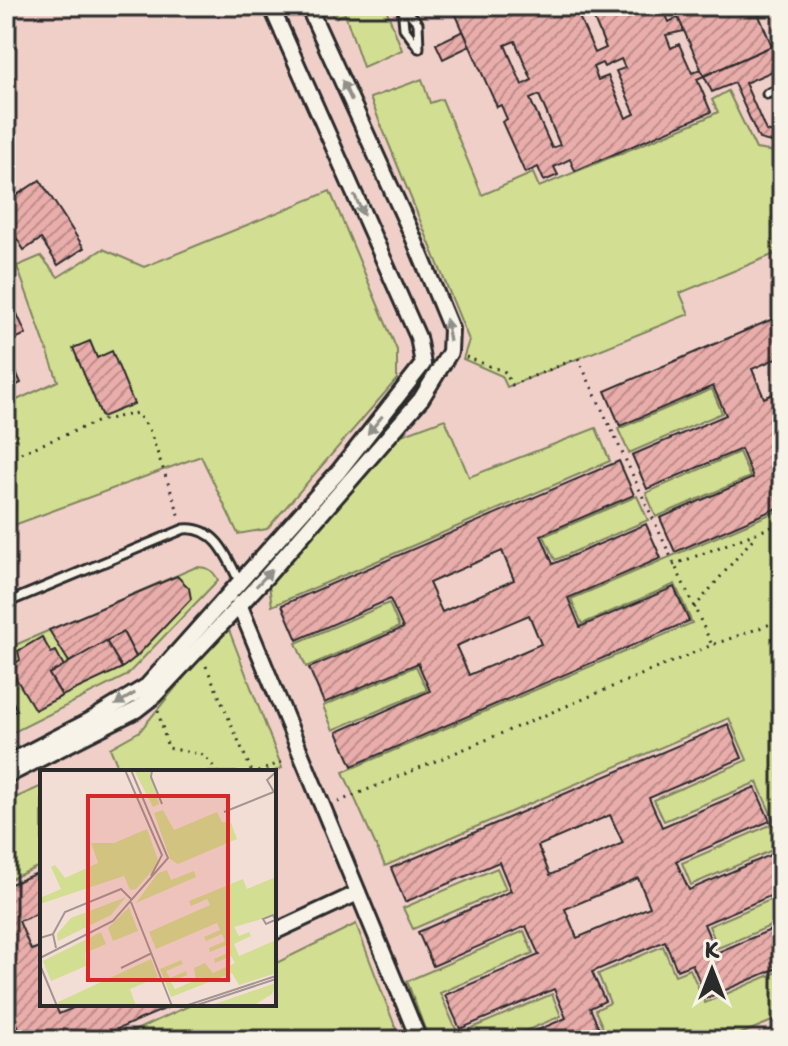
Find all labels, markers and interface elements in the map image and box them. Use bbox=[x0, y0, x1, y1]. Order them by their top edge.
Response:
one-way arrow bbox=[340, 79, 353, 103]
one-way arrow bbox=[352, 193, 366, 217]
one-way arrow bbox=[442, 317, 454, 342]
one-way arrow bbox=[367, 415, 384, 435]
one-way arrow bbox=[254, 569, 273, 588]
one-way arrow bbox=[114, 692, 136, 706]
inset map bbox=[40, 770, 276, 1006]
north arrow bbox=[672, 930, 752, 1010]
text: K bbox=[704, 936, 720, 965]

